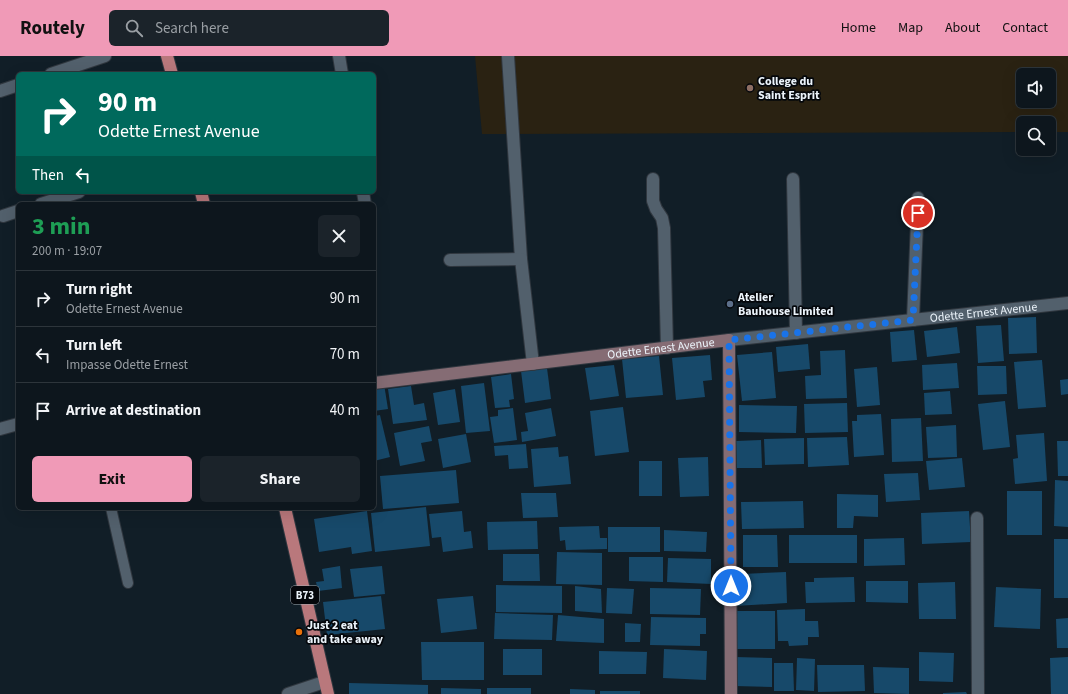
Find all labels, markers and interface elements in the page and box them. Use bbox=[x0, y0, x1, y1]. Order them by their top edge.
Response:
search box bbox=[109, 10, 389, 46]
text: Routely bbox=[20, 15, 85, 42]
icon: search bbox=[123, 17, 145, 39]
text: Search here bbox=[155, 18, 229, 39]
text: Home bbox=[841, 18, 876, 38]
text: Map bbox=[898, 18, 923, 38]
text: About bbox=[945, 18, 980, 38]
text: Contact bbox=[1002, 18, 1048, 38]
map controls bbox=[1016, 68, 1056, 156]
button: sound bbox=[1016, 68, 1056, 108]
place label: College du Saint Esprit bbox=[758, 73, 820, 104]
text: 90 m bbox=[98, 82, 157, 122]
marker: College du Saint Esprit bbox=[745, 83, 755, 93]
icon: right bbox=[32, 88, 84, 140]
button: search bbox=[1016, 116, 1056, 156]
text: Odette Ernest Avenue bbox=[98, 119, 260, 144]
icon: left bbox=[72, 164, 94, 186]
text: Then bbox=[32, 165, 64, 186]
pin bbox=[901, 196, 935, 230]
icon: arrive bbox=[907, 202, 929, 224]
text: 3 min bbox=[32, 209, 90, 244]
button: close bbox=[318, 215, 360, 257]
text: 200 m · 19:07 bbox=[32, 242, 102, 260]
text: Turn right bbox=[66, 279, 132, 300]
icon: right bbox=[32, 288, 54, 310]
text: 90 m bbox=[330, 288, 360, 309]
place label: Atelier Bauhouse Limited bbox=[737, 289, 833, 320]
street label: Odette Ernest Avenue bbox=[929, 298, 1038, 327]
marker: Atelier Bauhouse Limited bbox=[725, 299, 735, 309]
text: Odette Ernest Avenue bbox=[66, 300, 183, 318]
street label: Odette Ernest Avenue bbox=[606, 333, 716, 363]
text: Turn left bbox=[66, 335, 122, 356]
icon: left bbox=[32, 344, 54, 366]
text: 70 m bbox=[330, 344, 360, 365]
text: Impasse Odette Ernest bbox=[66, 356, 188, 374]
icon: arrive bbox=[32, 400, 54, 422]
text: Arrive at destination bbox=[66, 400, 201, 421]
text: 40 m bbox=[330, 400, 360, 421]
button: Exit bbox=[32, 456, 192, 502]
button: Share bbox=[200, 456, 360, 502]
position arrow bbox=[710, 565, 752, 607]
road number: B73 bbox=[291, 586, 319, 604]
place label: Just 2 eat and take away bbox=[307, 617, 384, 648]
marker: Just 2 eat and take away bbox=[294, 627, 304, 637]

